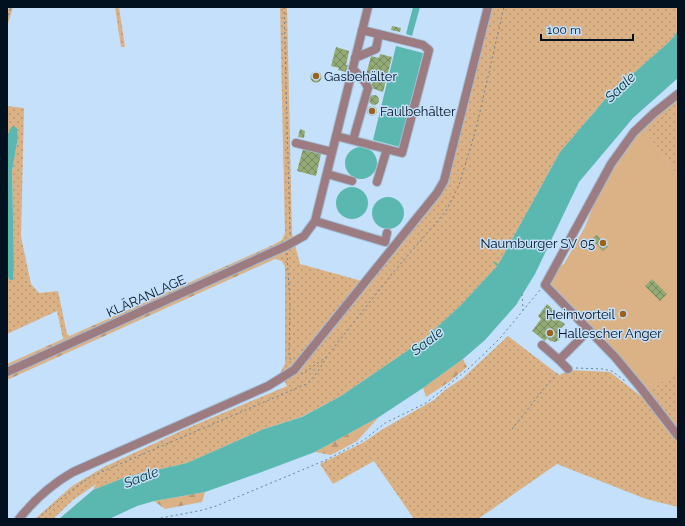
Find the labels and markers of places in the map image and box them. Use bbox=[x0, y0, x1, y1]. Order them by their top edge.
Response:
place label: Gasbehälter bbox=[324, 69, 397, 84]
marker: Gasbehälter bbox=[311, 71, 321, 81]
place label: Faulbehälter bbox=[380, 104, 456, 119]
marker: Faulbehälter bbox=[367, 106, 377, 116]
place label: Naumburger SV 05 bbox=[480, 236, 595, 251]
marker: Naumburger SV 05 bbox=[598, 238, 608, 248]
place label: Heimvorteil bbox=[546, 307, 615, 322]
marker: Heimvorteil bbox=[618, 309, 628, 319]
place label: Hallescher Anger bbox=[558, 326, 662, 341]
marker: Hallescher Anger bbox=[545, 328, 555, 338]

